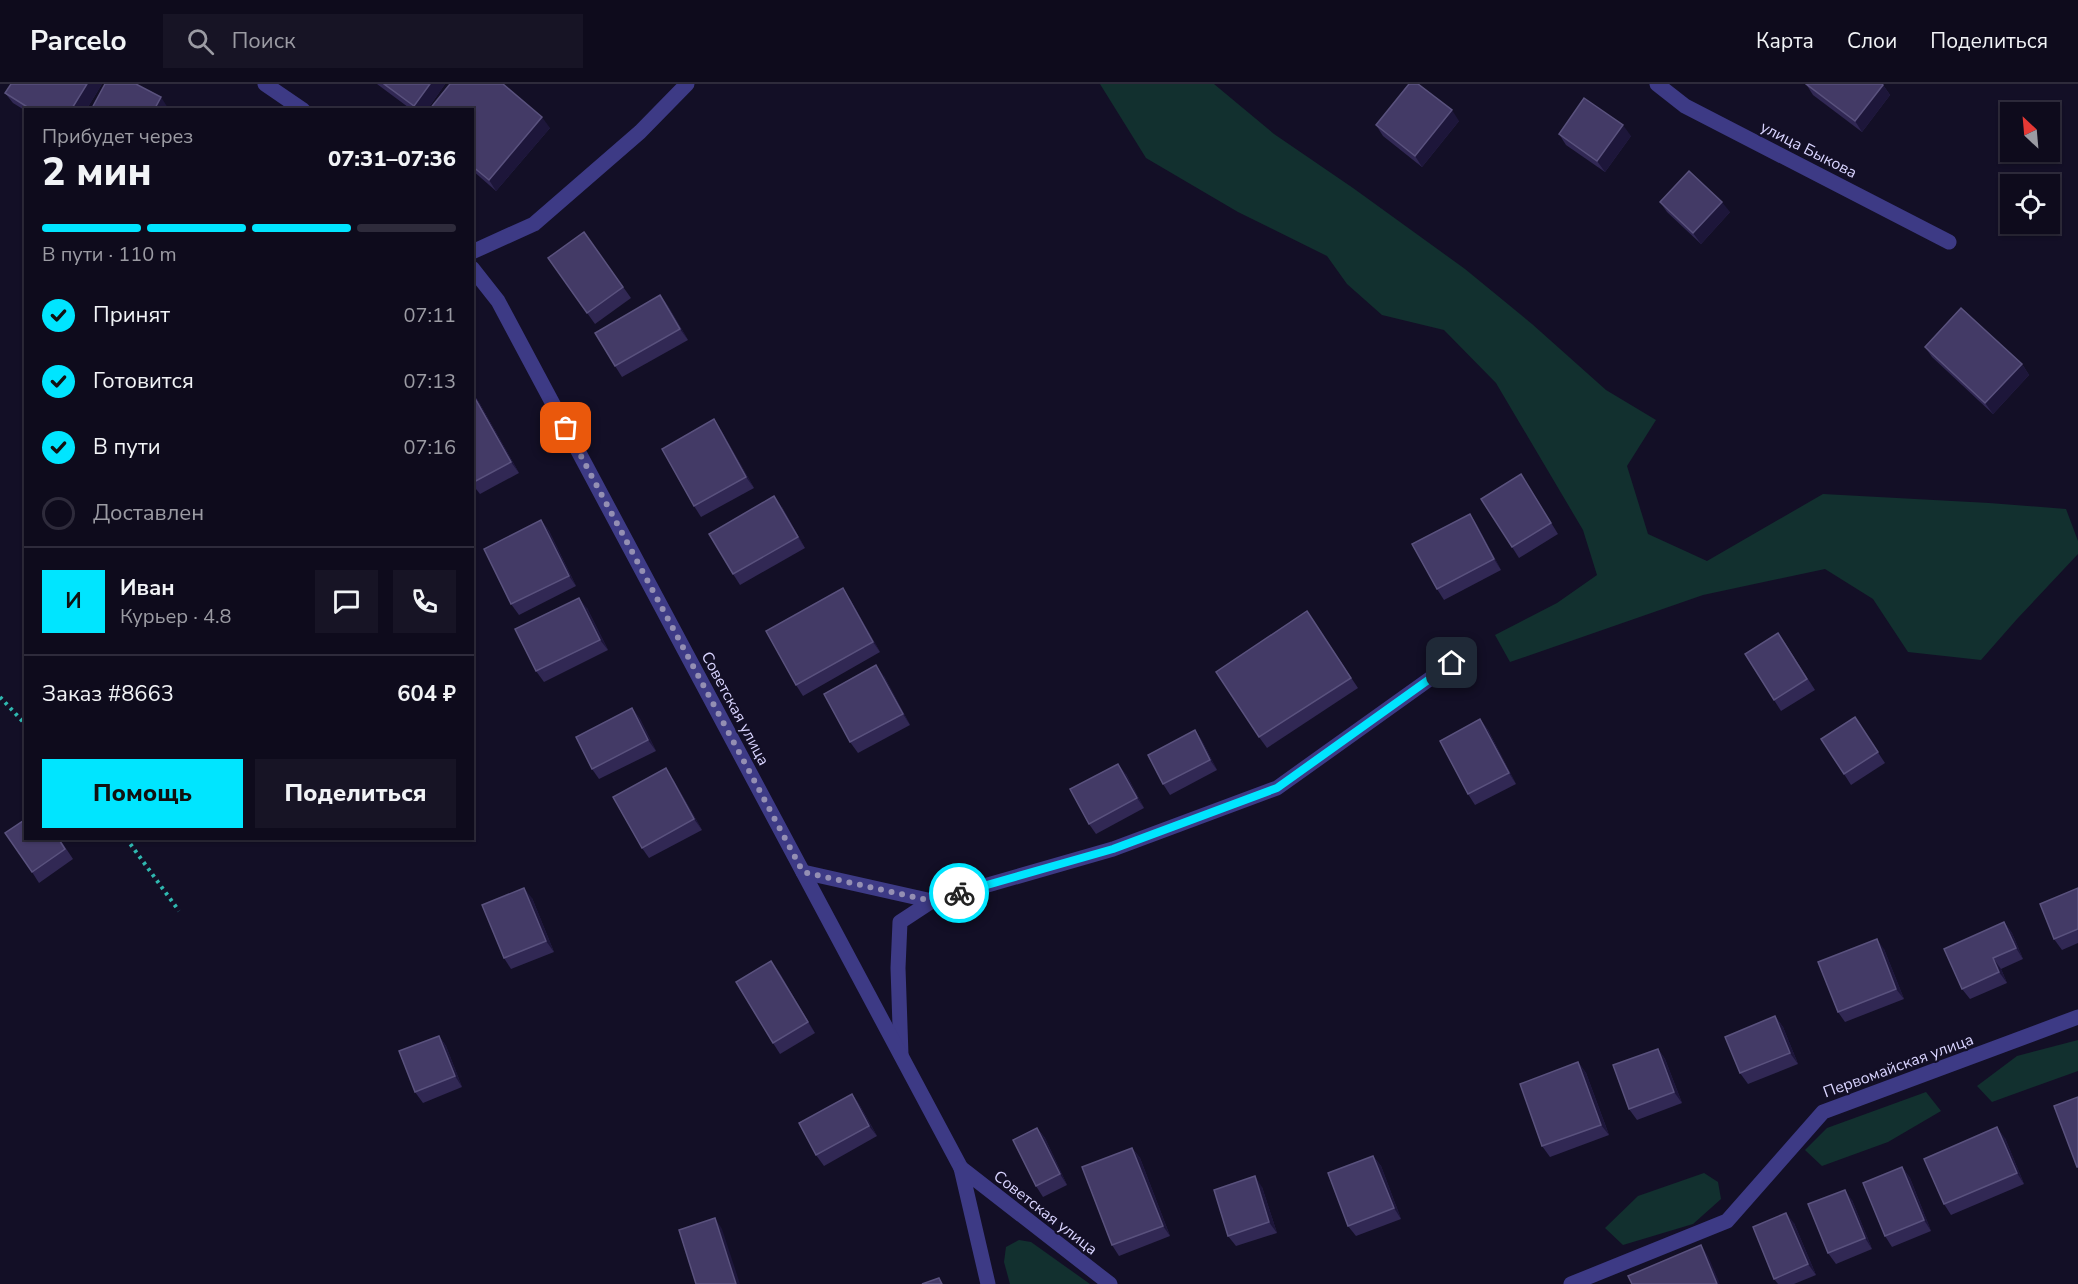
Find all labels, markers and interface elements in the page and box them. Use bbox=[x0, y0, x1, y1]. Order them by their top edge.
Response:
search box bbox=[163, 14, 583, 68]
text: Parcelo bbox=[30, 22, 127, 60]
icon: search bbox=[184, 25, 217, 58]
text: Поиск bbox=[232, 26, 296, 56]
text: Карта bbox=[1756, 27, 1814, 55]
text: Слои bbox=[1847, 27, 1897, 55]
text: Поделиться bbox=[1930, 27, 2048, 55]
north arrow bbox=[2000, 102, 2060, 162]
map controls bbox=[2000, 102, 2060, 234]
street label: улица Быкова bbox=[1756, 116, 1861, 184]
text: Прибудет через bbox=[42, 123, 193, 150]
text: 07:31–07:36 bbox=[328, 144, 456, 174]
text: 2 мин bbox=[42, 146, 152, 199]
button: locate bbox=[2000, 174, 2060, 234]
text: В пути · 110 m bbox=[42, 241, 177, 268]
icon: check bbox=[42, 299, 75, 332]
text: Принят bbox=[93, 300, 170, 330]
text: 07:11 bbox=[403, 302, 456, 329]
icon: check bbox=[42, 365, 75, 398]
text: Готовится bbox=[93, 366, 194, 396]
text: 07:13 bbox=[403, 368, 456, 395]
pin bbox=[540, 402, 591, 453]
icon: bag bbox=[549, 411, 582, 444]
icon: check bbox=[42, 431, 75, 464]
text: В пути bbox=[93, 432, 161, 462]
text: 07:16 bbox=[403, 434, 456, 461]
text: Доставлен bbox=[93, 498, 204, 528]
button: chat bbox=[315, 570, 378, 633]
button: phone bbox=[393, 570, 456, 633]
text: Иван bbox=[120, 573, 175, 603]
text: И bbox=[65, 586, 82, 616]
text: Курьер · 4.8 bbox=[120, 603, 232, 630]
pin bbox=[1426, 637, 1477, 688]
icon: home bbox=[1435, 646, 1468, 679]
street label: Советская улица bbox=[696, 648, 774, 769]
text: Заказ #8663 bbox=[42, 679, 174, 709]
text: 604 ₽ bbox=[397, 679, 456, 709]
button: Помощь bbox=[42, 759, 243, 828]
button: Поделиться bbox=[255, 759, 456, 828]
courier bbox=[929, 863, 989, 923]
icon: bike bbox=[943, 877, 976, 910]
street label: Первомайская улица bbox=[1820, 1028, 1977, 1103]
street label: Советская улица bbox=[989, 1165, 1102, 1260]

